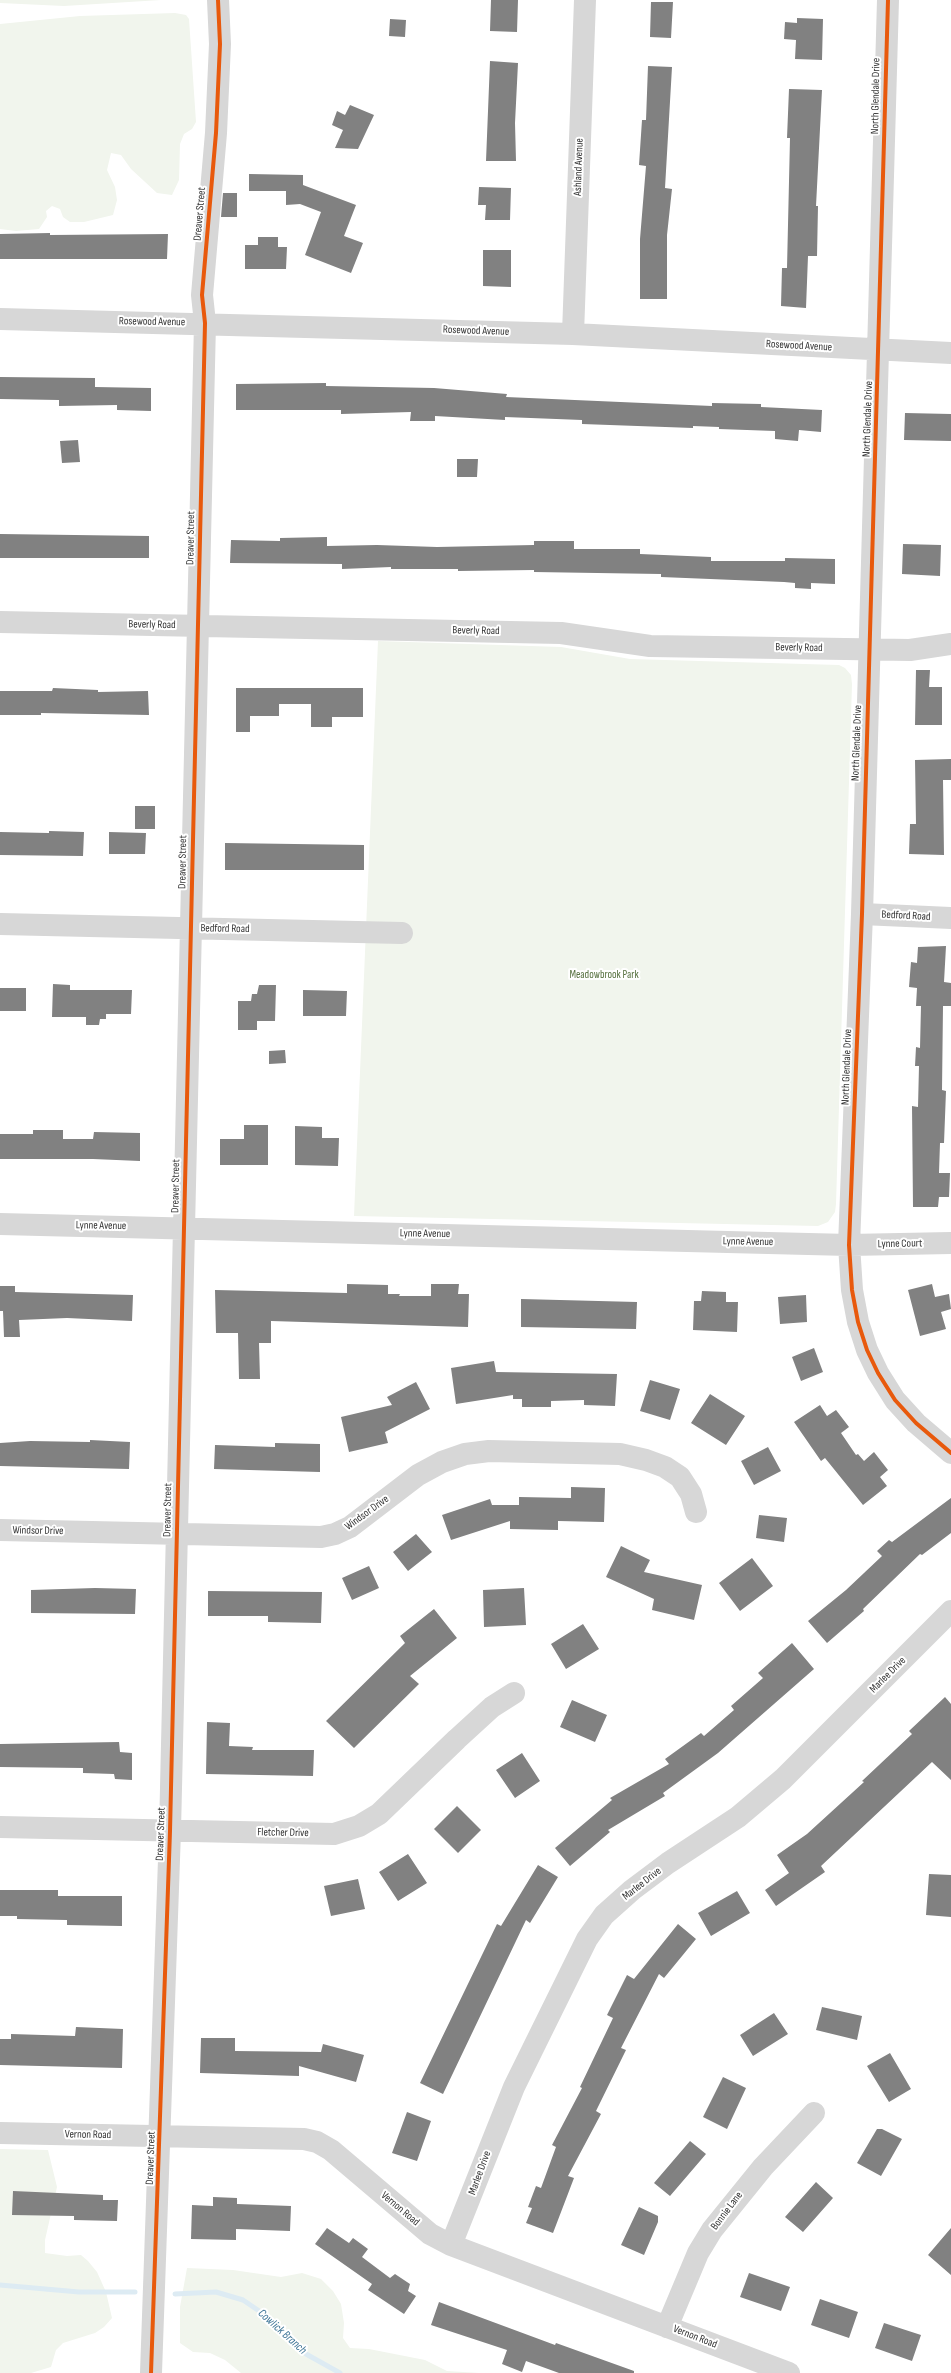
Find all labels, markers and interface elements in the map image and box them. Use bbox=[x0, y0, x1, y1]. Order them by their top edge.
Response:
street label: North Glendale Drive bbox=[869, 58, 883, 134]
street label: Ashland Avenue bbox=[571, 138, 587, 196]
street label: Dreaver Street bbox=[191, 187, 209, 241]
street label: Rosewood Avenue bbox=[119, 315, 185, 329]
street label: Rosewood Avenue bbox=[443, 323, 509, 339]
street label: Rosewood Avenue bbox=[766, 338, 832, 354]
street label: North Glendale Drive bbox=[860, 381, 876, 457]
street label: Dreaver Street bbox=[184, 511, 198, 565]
street label: Beverly Road bbox=[128, 618, 176, 632]
street label: Beverly Road bbox=[452, 624, 500, 638]
street label: Beverly Road bbox=[775, 641, 823, 655]
street label: North Glendale Drive bbox=[849, 705, 865, 781]
street label: Dreaver Street bbox=[176, 835, 190, 889]
street label: Bedford Road bbox=[881, 908, 931, 924]
street label: Bedford Road bbox=[200, 922, 250, 936]
park label: Meadowbrook Park bbox=[569, 968, 639, 982]
street label: North Glendale Drive bbox=[839, 1029, 855, 1105]
street label: Dreaver Street bbox=[169, 1159, 183, 1213]
street label: Lynne Avenue bbox=[76, 1219, 126, 1233]
street label: Lynne Avenue bbox=[400, 1227, 450, 1241]
street label: Lynne Avenue bbox=[723, 1235, 773, 1249]
street label: Lynne Court bbox=[878, 1237, 922, 1251]
street label: Dreaver Street bbox=[161, 1483, 175, 1537]
street label: Windsor Drive bbox=[342, 1493, 392, 1533]
street label: Windsor Drive bbox=[12, 1524, 64, 1538]
street label: Marlee Drive bbox=[867, 1654, 909, 1696]
street label: Dreaver Street bbox=[153, 1807, 169, 1861]
street label: Fletcher Drive bbox=[257, 1826, 309, 1840]
street label: Marlee Drive bbox=[620, 1865, 664, 1903]
street label: Vernon Road bbox=[65, 2128, 111, 2142]
street label: Dreaver Street bbox=[143, 2131, 159, 2185]
street label: Marlee Drive bbox=[466, 2149, 494, 2197]
street label: Vernon Road bbox=[378, 2189, 422, 2229]
street label: Bonnie Lane bbox=[708, 2189, 746, 2233]
water label: Cowlick Branch bbox=[255, 2306, 309, 2358]
street label: Vernon Road bbox=[671, 2323, 719, 2351]

